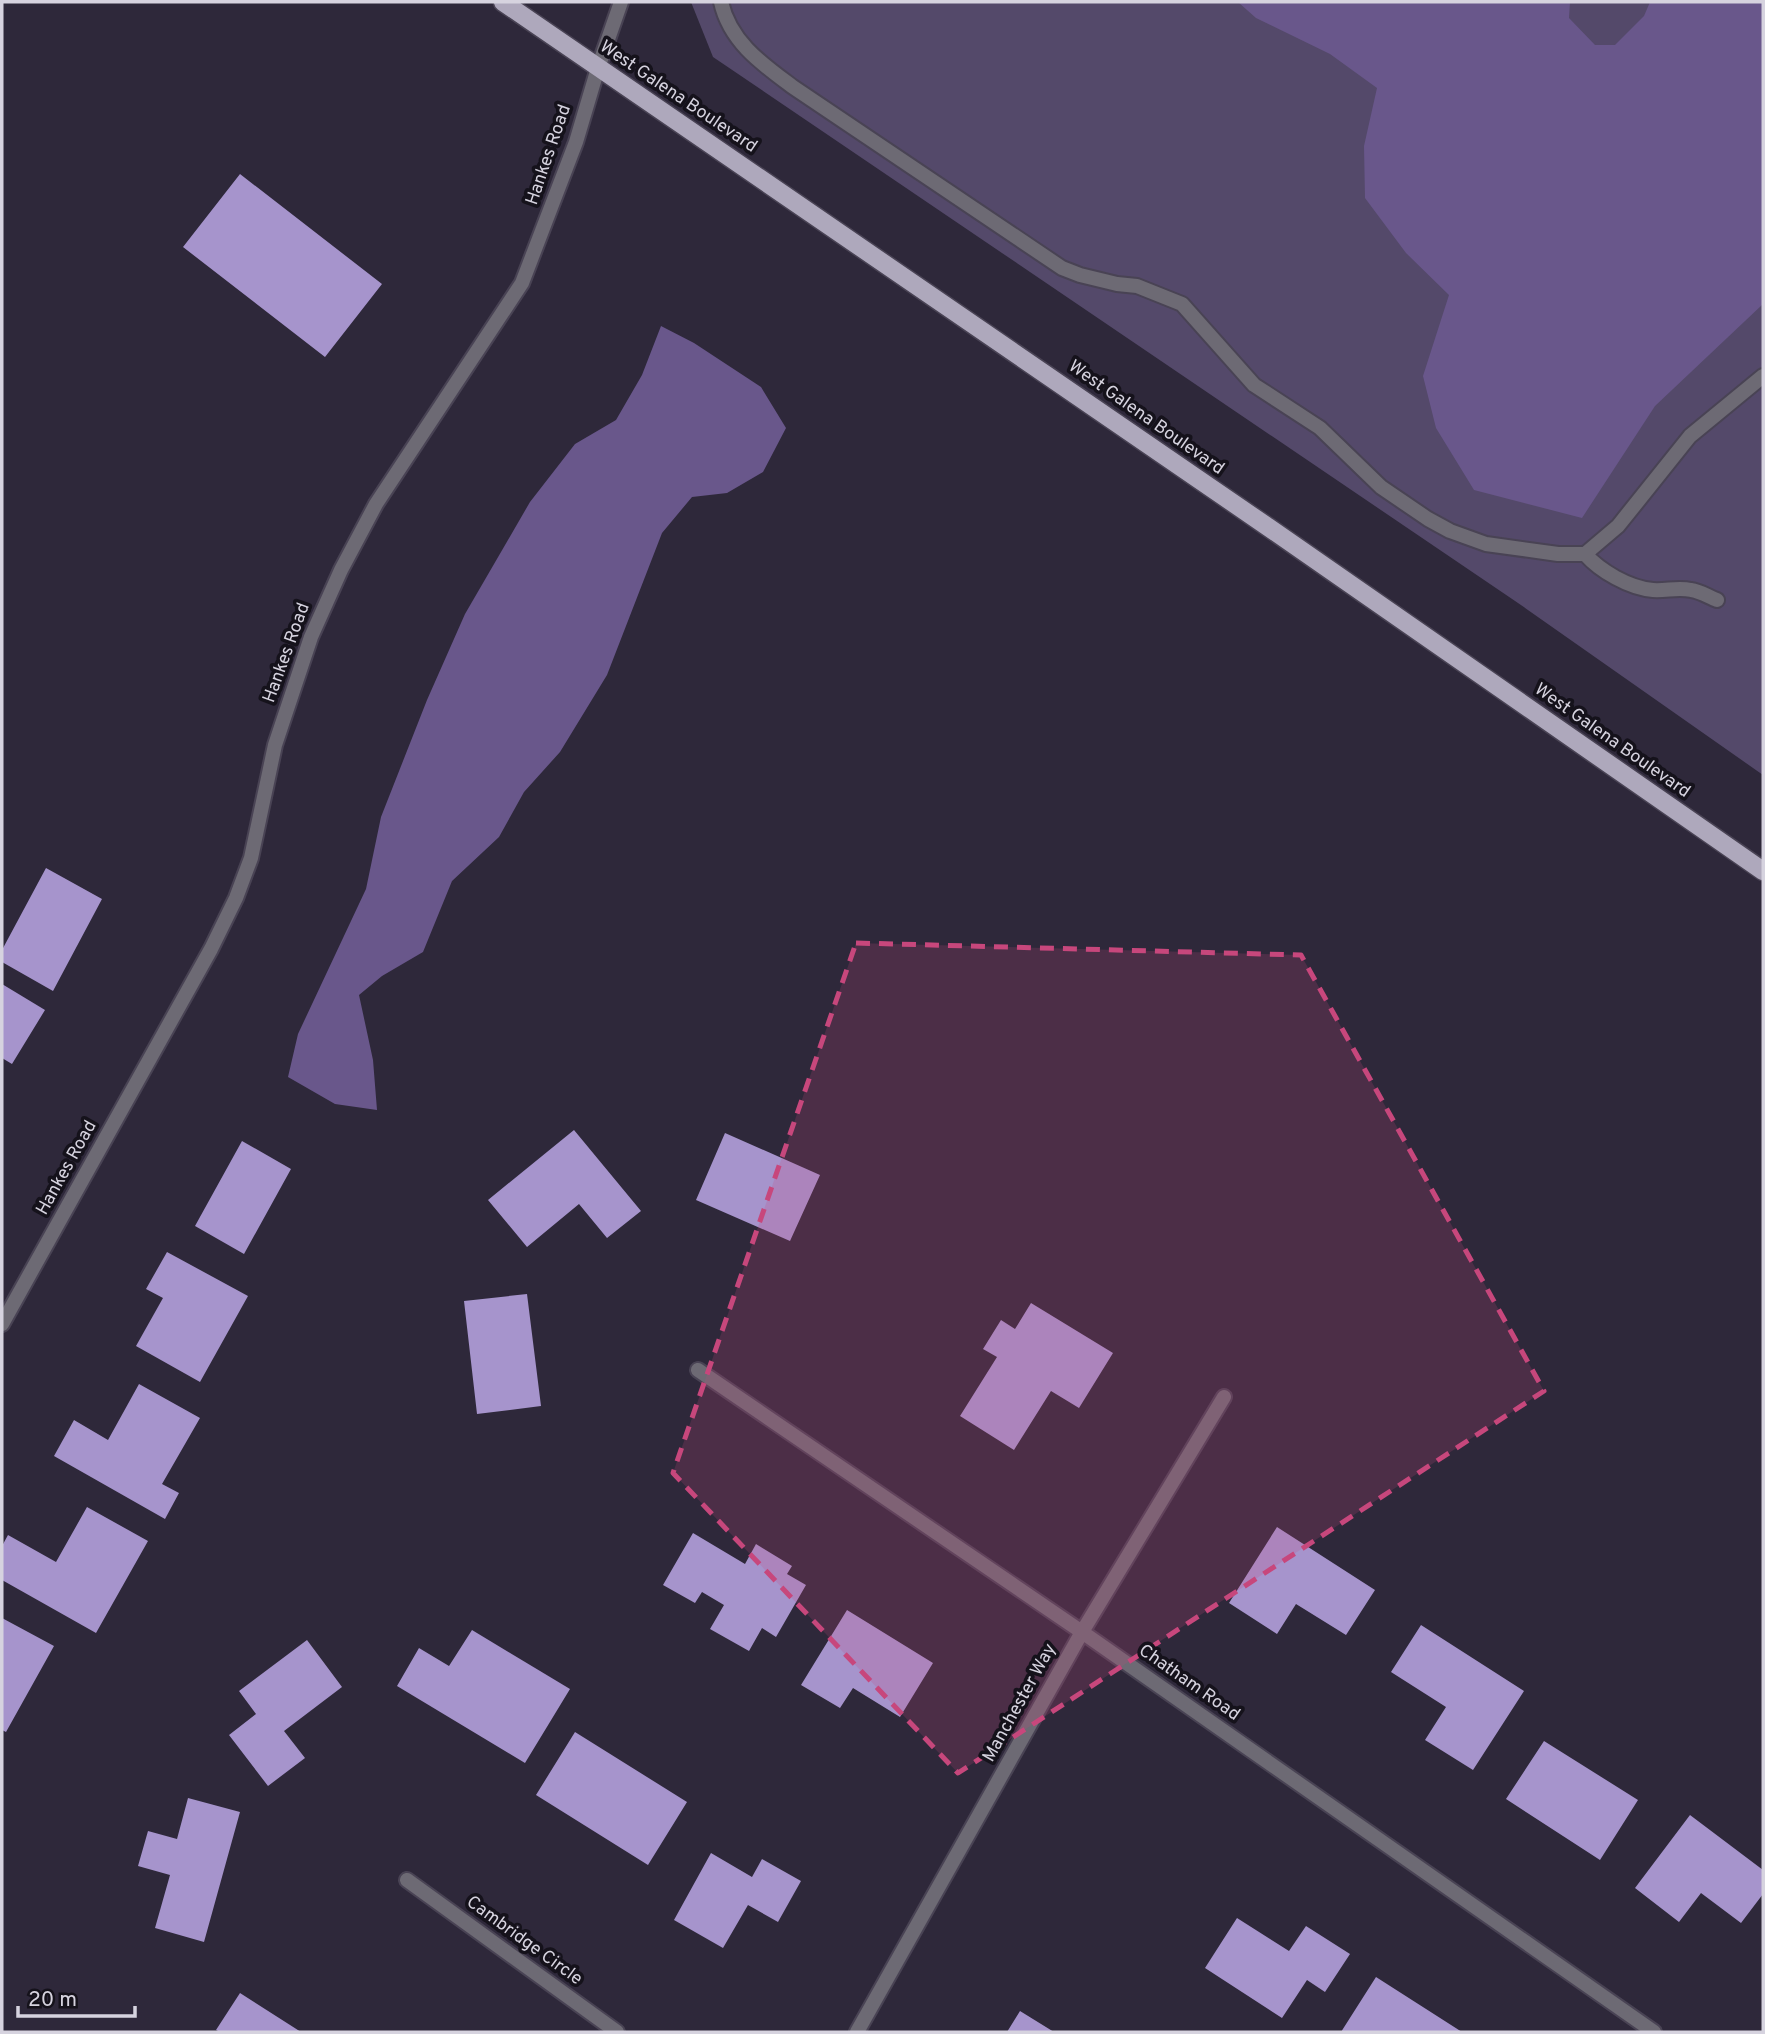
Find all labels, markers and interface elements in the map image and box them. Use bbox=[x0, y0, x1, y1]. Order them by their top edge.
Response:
street label: West Galena Boulevard bbox=[595, 36, 761, 158]
street label: Hankes Road bbox=[521, 102, 577, 208]
street label: West Galena Boulevard bbox=[1063, 355, 1229, 481]
street label: Hankes Road bbox=[258, 600, 316, 706]
street label: West Galena Boulevard bbox=[1529, 678, 1695, 804]
street label: Hankes Road bbox=[32, 1117, 102, 1219]
street label: Manchester Way bbox=[978, 1640, 1062, 1766]
street label: Chatham Road bbox=[1134, 1640, 1244, 1726]
street label: Cambridge Circle bbox=[461, 1891, 587, 1991]
scale bar bbox=[18, 1974, 135, 2018]
text: 20 m bbox=[28, 1987, 77, 2014]

